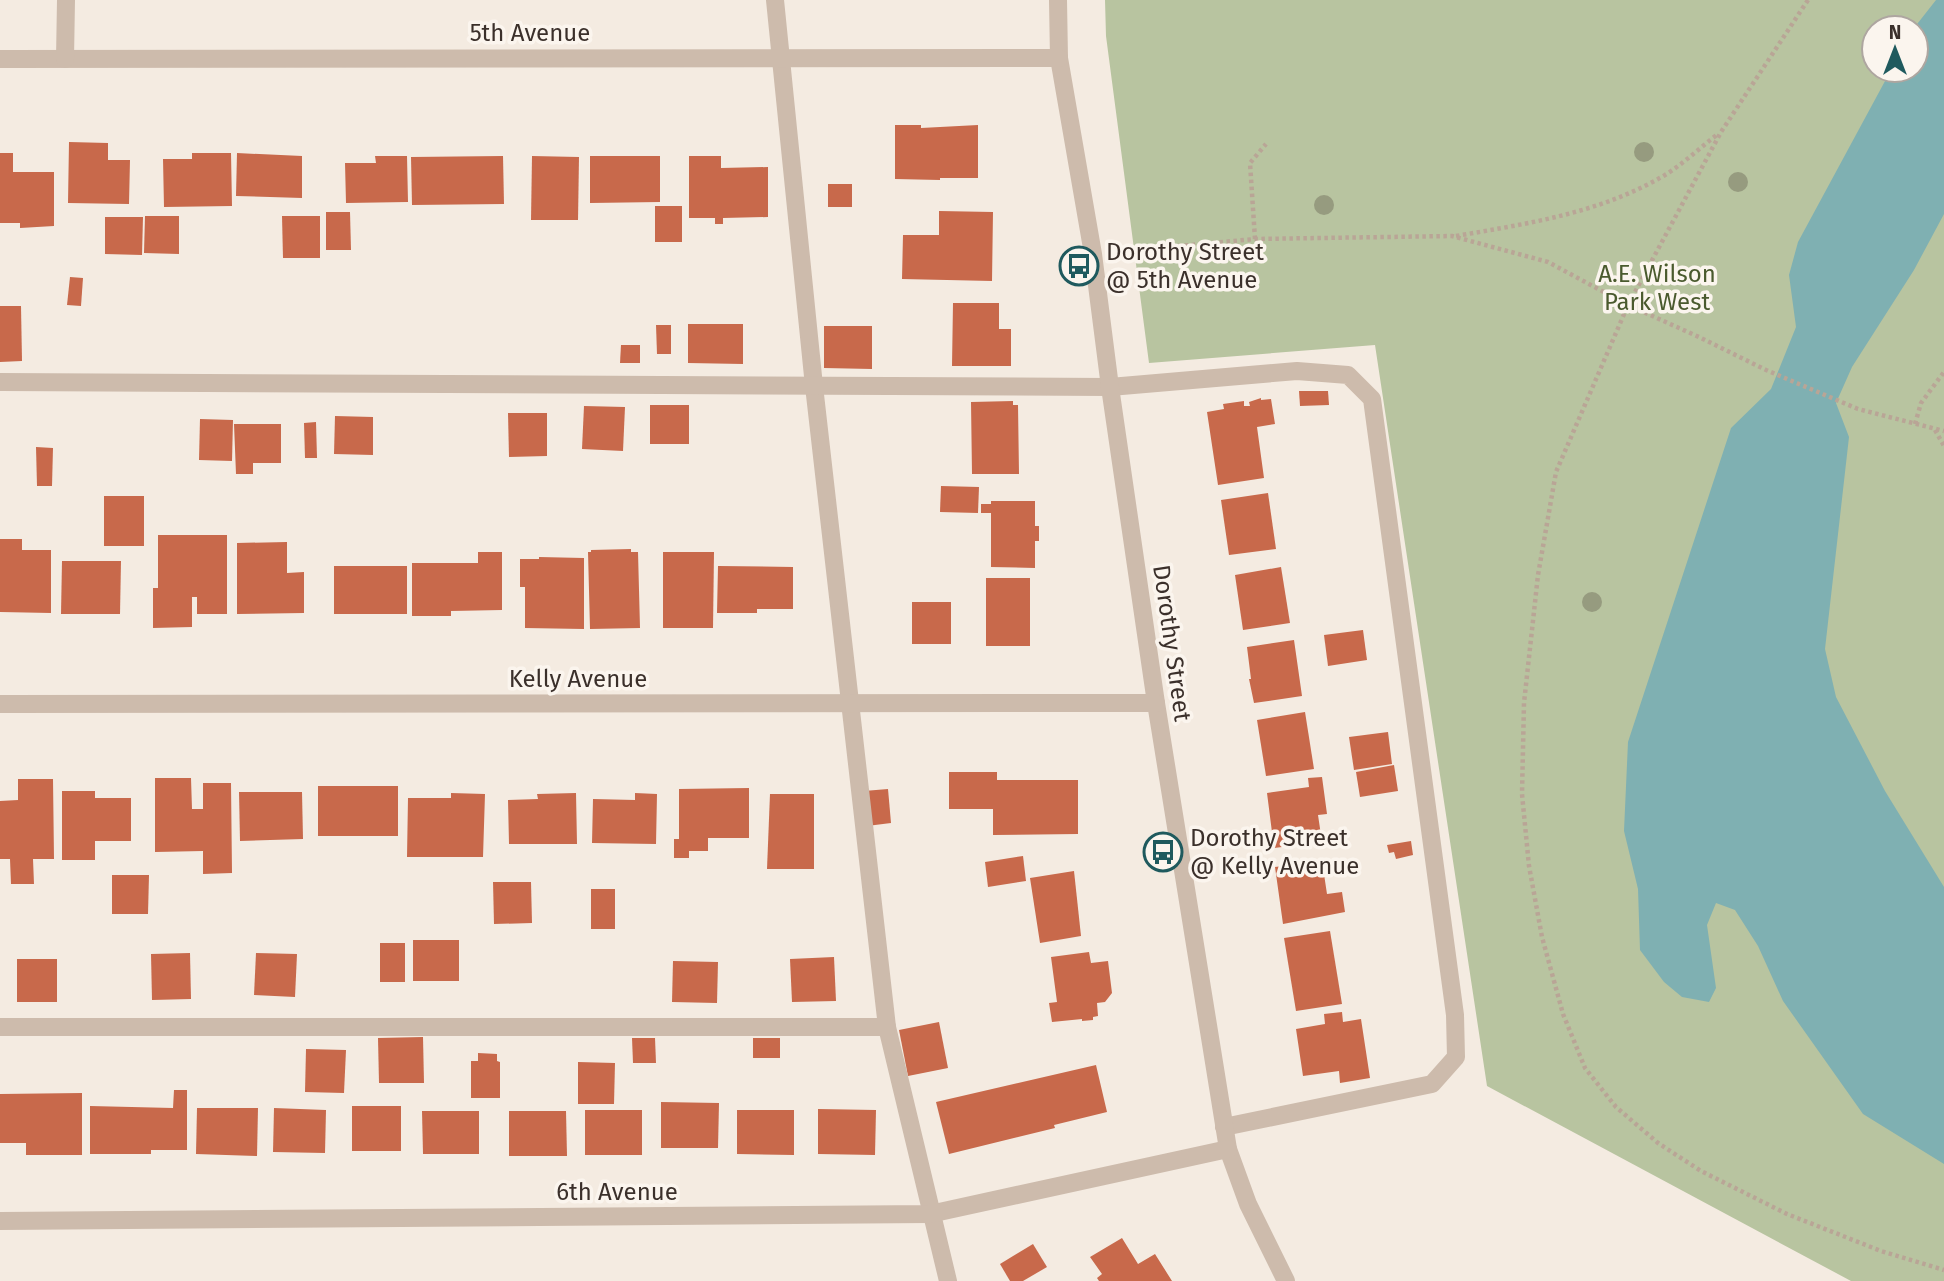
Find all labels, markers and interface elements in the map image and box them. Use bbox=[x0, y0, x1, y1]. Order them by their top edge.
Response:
north arrow bbox=[1860, 14, 1930, 84]
street label: 5th Avenue bbox=[470, 19, 590, 47]
text: N bbox=[1889, 21, 1901, 44]
place label: Dorothy Street @ 5th Avenue bbox=[1106, 238, 1264, 294]
bus stop icon: Dorothy Street @ 5th Avenue bbox=[1058, 245, 1100, 287]
park label: A.E. Wilson Park West bbox=[1598, 260, 1716, 316]
street label: Dorothy Street bbox=[1147, 563, 1197, 723]
street label: Kelly Avenue bbox=[509, 665, 647, 693]
place label: Dorothy Street @ Kelly Avenue bbox=[1190, 824, 1359, 880]
bus stop icon: Dorothy Street @ Kelly Avenue bbox=[1142, 831, 1184, 873]
street label: 6th Avenue bbox=[556, 1178, 678, 1206]

